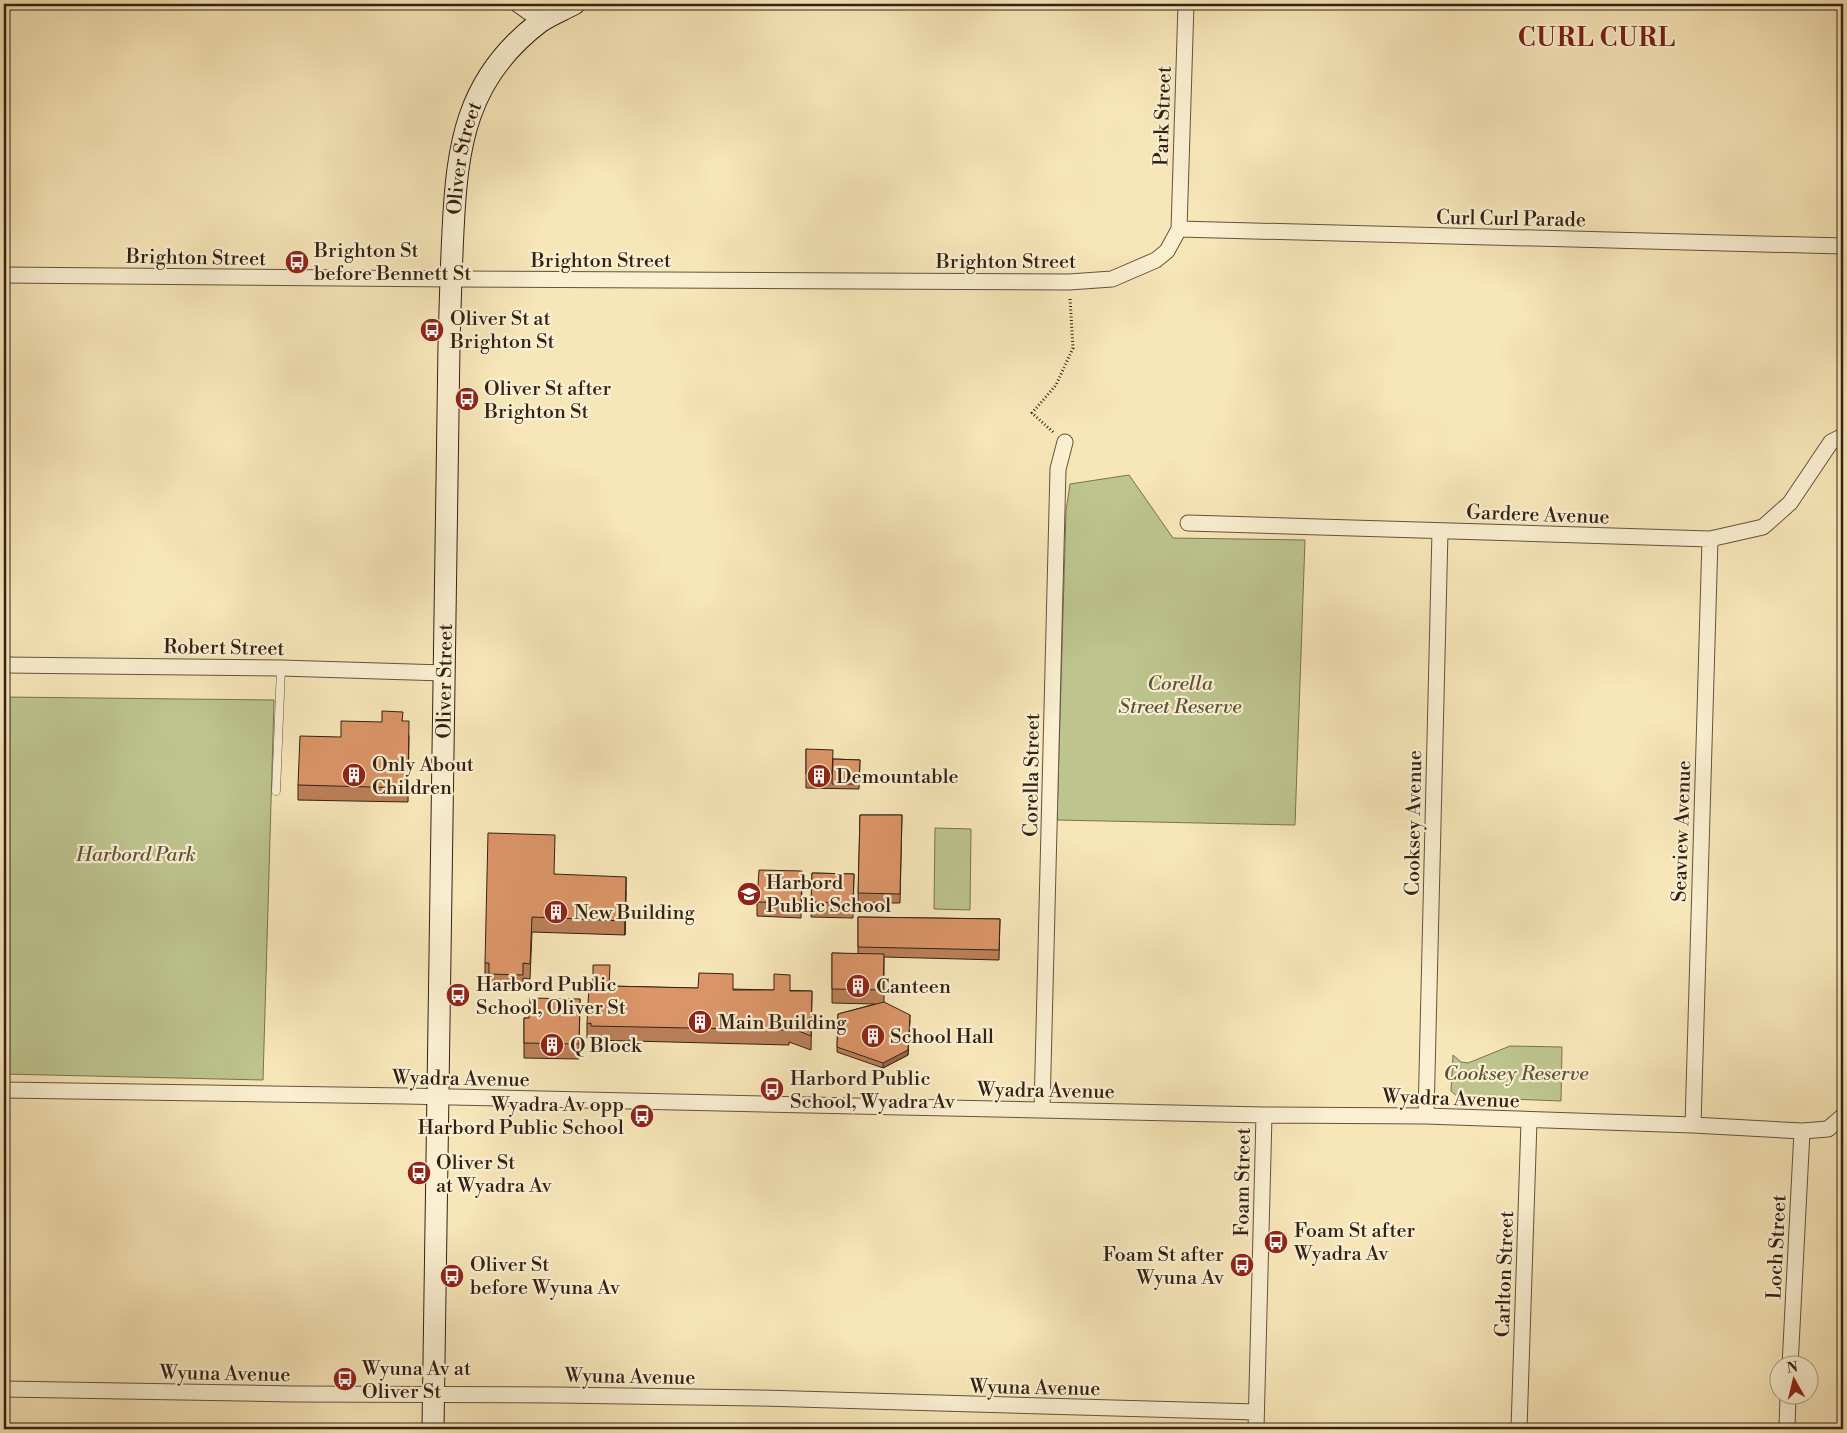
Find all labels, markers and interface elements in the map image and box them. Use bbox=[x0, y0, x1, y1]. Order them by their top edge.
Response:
district label: CURL CURL bbox=[1518, 23, 1676, 54]
street label: Park Street bbox=[1149, 66, 1178, 166]
street label: Oliver Street bbox=[443, 98, 488, 216]
street label: Curl Curl Parade bbox=[1436, 206, 1586, 233]
place label: Brighton St before Bennett St bbox=[313, 239, 471, 287]
street label: Brighton Street bbox=[125, 245, 266, 272]
bus stop icon: Brighton St before Bennett St bbox=[284, 249, 310, 275]
street label: Brighton Street bbox=[530, 249, 671, 274]
street label: Brighton Street bbox=[935, 250, 1076, 275]
place label: Oliver St at Brighton St bbox=[449, 307, 555, 355]
bus stop icon: Oliver St at Brighton St bbox=[419, 317, 445, 343]
place label: Oliver St after Brighton St bbox=[483, 377, 611, 425]
bus stop icon: Oliver St after Brighton St bbox=[454, 386, 480, 412]
street label: Gardere Avenue bbox=[1466, 501, 1610, 530]
street label: Oliver Street bbox=[432, 623, 459, 739]
street label: Robert Street bbox=[163, 635, 285, 662]
park label: Corella Street Reserve bbox=[1118, 672, 1242, 720]
street label: Corella Street bbox=[1019, 713, 1046, 837]
street label: Cooksey Avenue bbox=[1401, 750, 1428, 896]
place label: Only About Children bbox=[372, 753, 474, 801]
street label: Seaview Avenue bbox=[1668, 760, 1697, 902]
building icon: Only About Children bbox=[341, 762, 367, 788]
building icon: Demountable bbox=[806, 763, 832, 789]
place label: Demountable bbox=[836, 765, 959, 790]
park label: Harbord Park bbox=[75, 843, 196, 868]
place label: Harbord Public School bbox=[766, 871, 891, 919]
school or university icon: Harbord Public School bbox=[736, 881, 762, 907]
building icon: New Building bbox=[543, 899, 569, 925]
place label: New Building bbox=[574, 901, 695, 926]
place label: Harbord Public School, Oliver St bbox=[476, 973, 626, 1021]
building icon: Canteen bbox=[845, 973, 871, 999]
place label: Canteen bbox=[876, 975, 951, 1000]
bus stop icon: Harbord Public School, Oliver St bbox=[445, 982, 471, 1008]
building icon: Main Building bbox=[687, 1009, 713, 1035]
place label: Main Building bbox=[718, 1011, 847, 1036]
building icon: School Hall bbox=[860, 1023, 886, 1049]
place label: School Hall bbox=[890, 1025, 994, 1050]
building icon: Q Block bbox=[539, 1032, 565, 1058]
place label: Q Block bbox=[570, 1034, 643, 1059]
park label: Cooksey Reserve bbox=[1443, 1062, 1589, 1087]
street label: Wyadra Avenue bbox=[391, 1066, 530, 1093]
place label: Harbord Public School, Wyadra Av bbox=[790, 1067, 956, 1115]
bus stop icon: Harbord Public School, Wyadra Av bbox=[759, 1076, 785, 1102]
street label: Wyadra Avenue bbox=[976, 1078, 1115, 1105]
street label: Wyadra Avenue bbox=[1381, 1085, 1520, 1114]
place label: Wyadra Av opp Harbord Public School bbox=[418, 1093, 624, 1141]
bus stop icon: Wyadra Av opp Harbord Public School bbox=[629, 1103, 655, 1129]
street label: Foam Street bbox=[1230, 1127, 1257, 1237]
place label: Oliver St at Wyadra Av bbox=[436, 1151, 553, 1199]
bus stop icon: Oliver St at Wyadra Av bbox=[406, 1160, 432, 1186]
street label: Loch Street bbox=[1762, 1194, 1793, 1300]
street label: Carlton Street bbox=[1491, 1210, 1520, 1338]
place label: Foam St after Wyadra Av bbox=[1293, 1219, 1415, 1267]
bus stop icon: Foam St after Wyadra Av bbox=[1263, 1229, 1289, 1255]
place label: Foam St after Wyuna Av bbox=[1103, 1243, 1225, 1291]
bus stop icon: Foam St after Wyuna Av bbox=[1229, 1252, 1255, 1278]
place label: Oliver St before Wyuna Av bbox=[470, 1253, 621, 1301]
bus stop icon: Oliver St before Wyuna Av bbox=[439, 1263, 465, 1289]
north arrow bbox=[1770, 1356, 1820, 1406]
place label: Wyuna Av at Oliver St bbox=[361, 1357, 471, 1405]
text: N bbox=[1786, 1358, 1799, 1378]
street label: Wyuna Avenue bbox=[158, 1361, 291, 1388]
street label: Wyuna Avenue bbox=[563, 1364, 696, 1391]
bus stop icon: Wyuna Av at Oliver St bbox=[332, 1366, 358, 1392]
street label: Wyuna Avenue bbox=[968, 1375, 1101, 1402]

